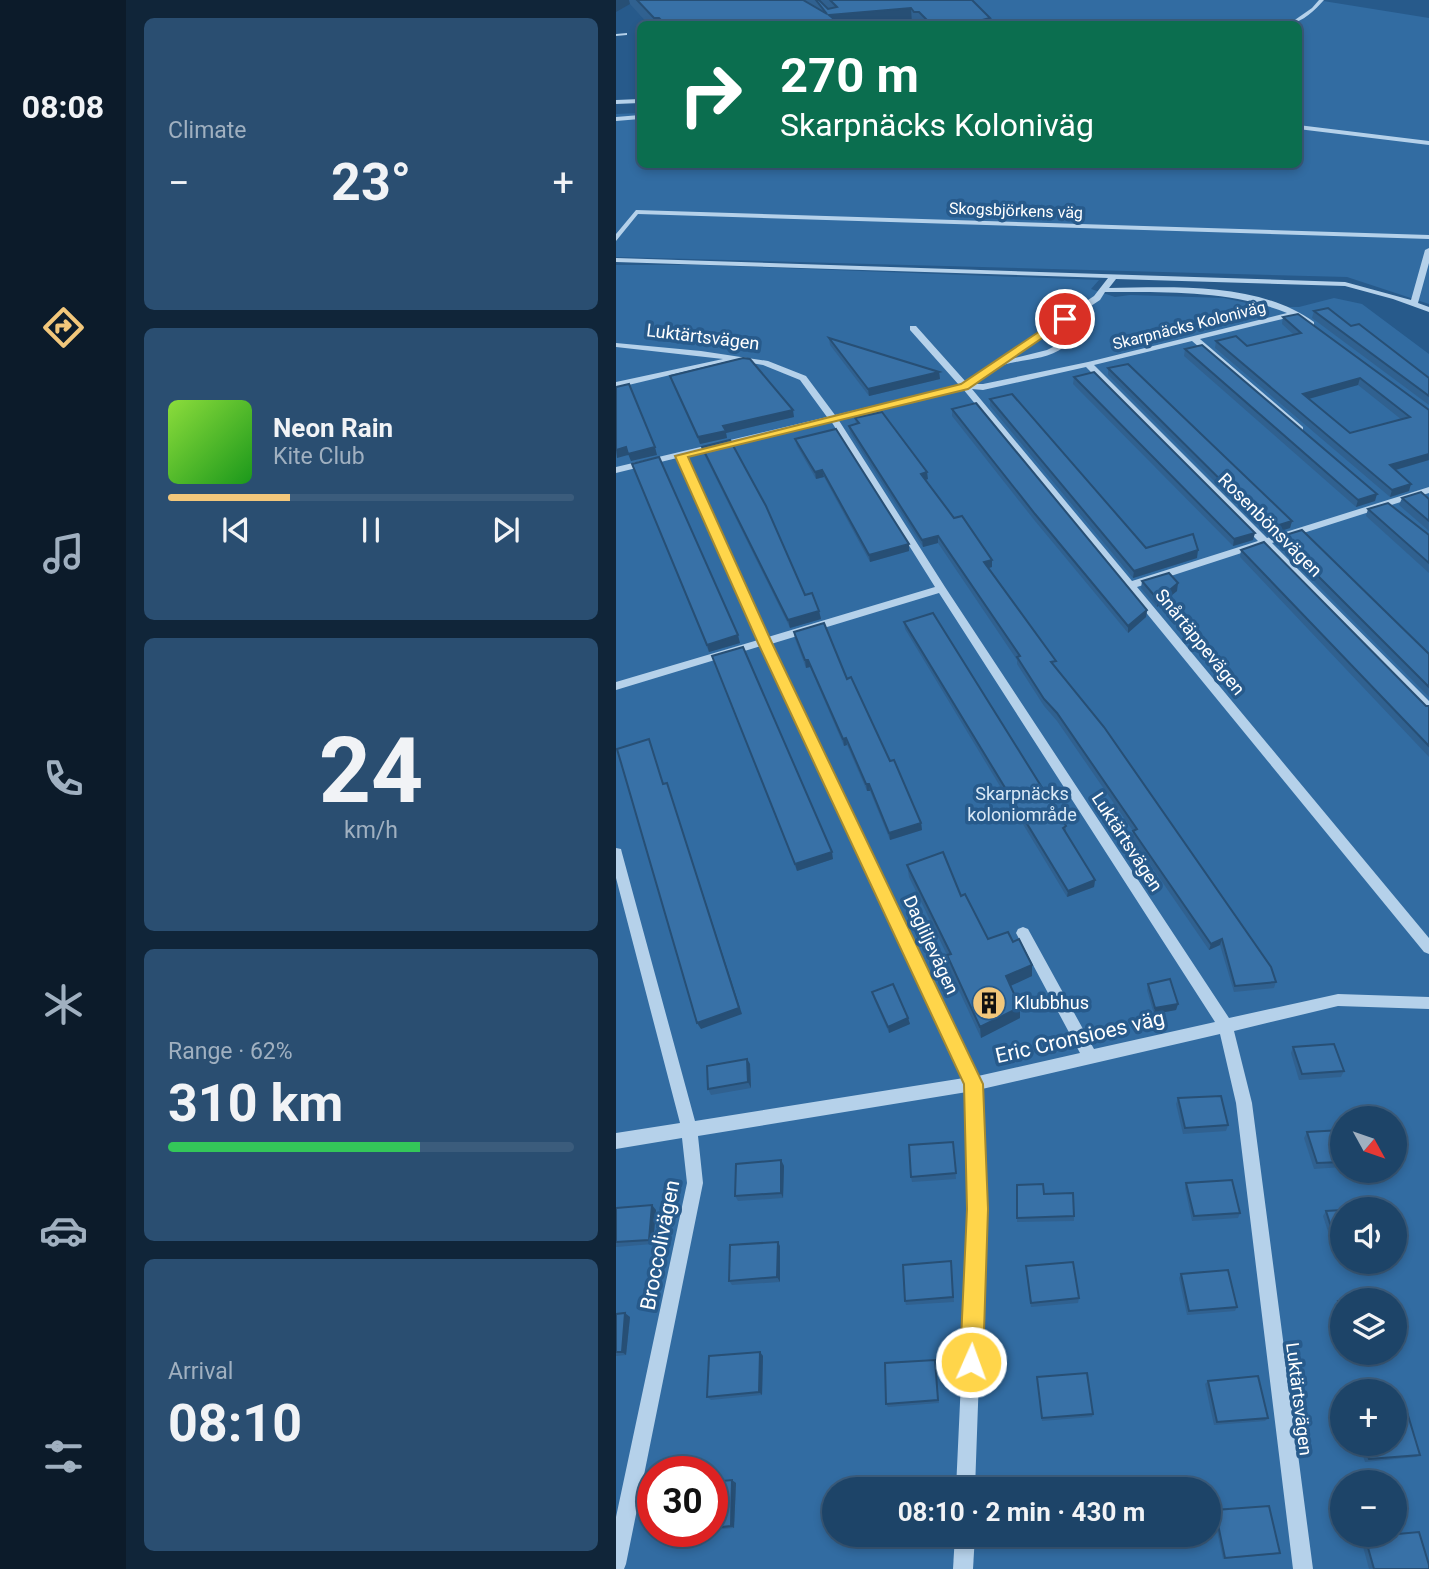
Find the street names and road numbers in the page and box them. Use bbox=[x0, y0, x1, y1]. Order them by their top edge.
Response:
street label: Skogsbjörkens väg bbox=[949, 199, 1083, 222]
street label: Skarpnäcks Koloniväg bbox=[1111, 297, 1268, 354]
street label: Luktärtsvägen bbox=[645, 319, 761, 354]
street label: Rosenbönsvägen bbox=[1214, 469, 1326, 581]
street label: Snårtäppevägen bbox=[1151, 584, 1250, 699]
street label: Luktärtsvägen bbox=[1088, 788, 1167, 895]
street label: Dagliljevägen bbox=[899, 892, 963, 998]
street label: Eric Cronsioes väg bbox=[993, 1006, 1167, 1068]
street label: Broccolivägen bbox=[636, 1178, 684, 1312]
street label: Luktärtsvägen bbox=[1282, 1341, 1317, 1457]

